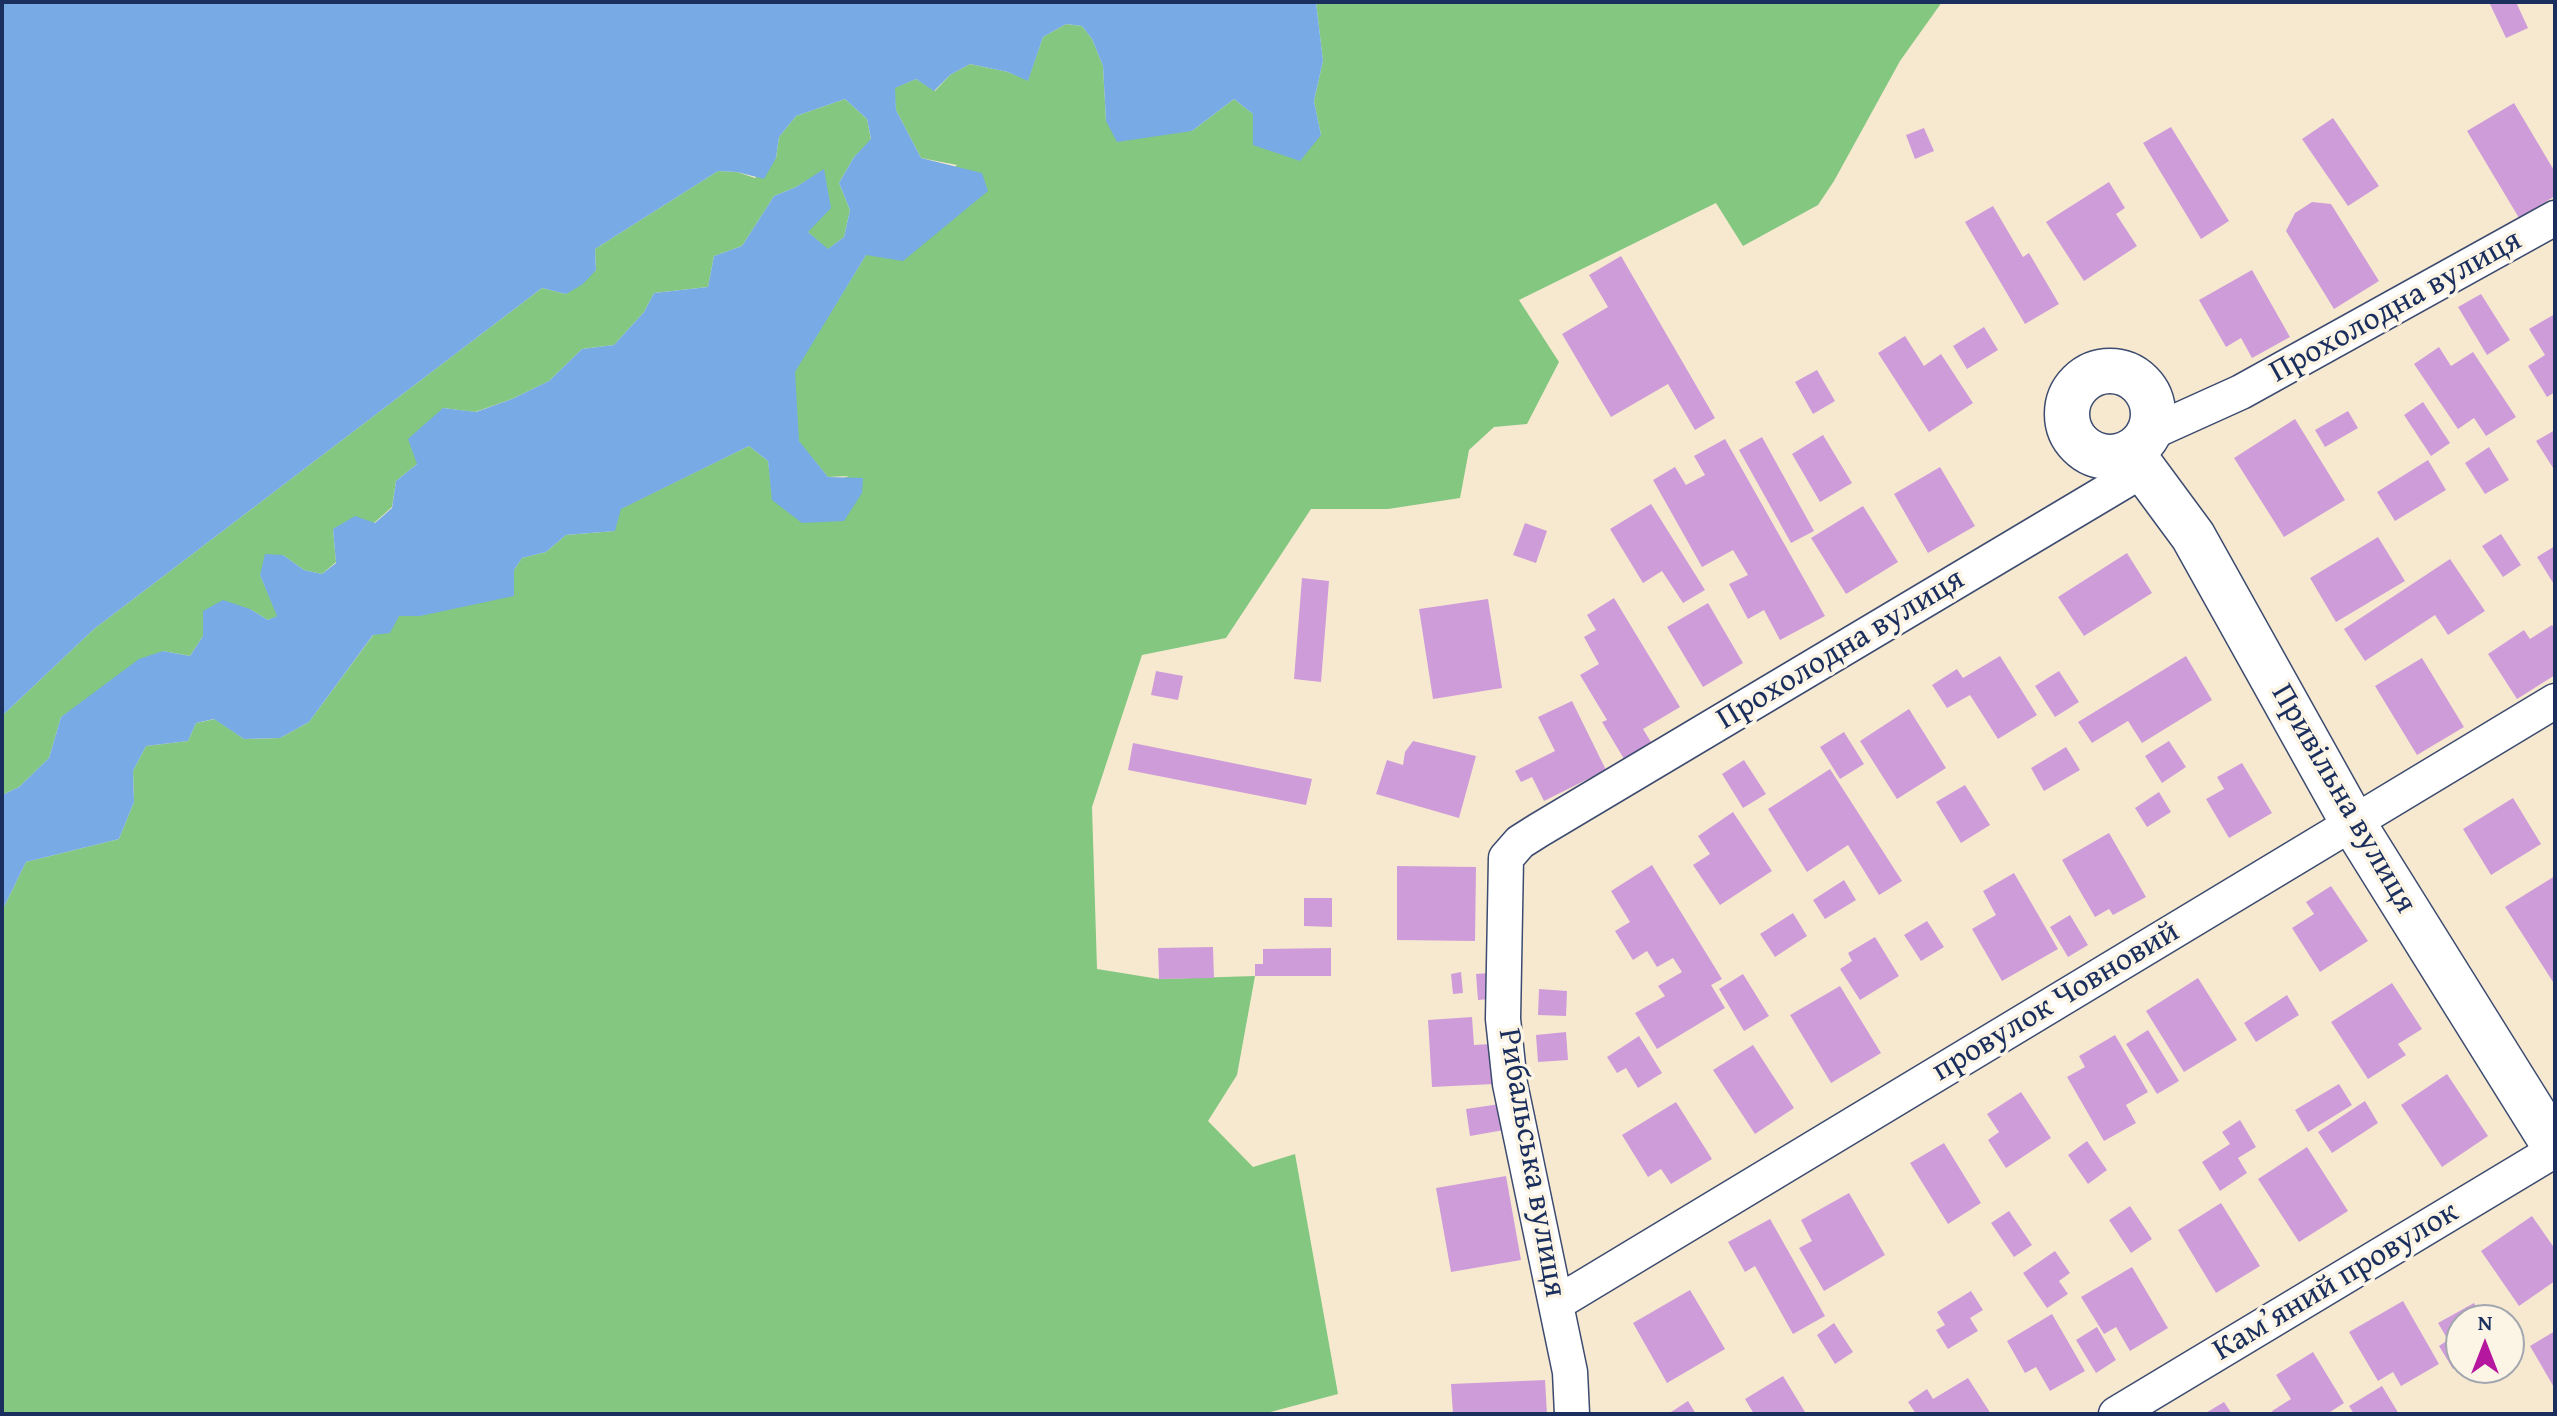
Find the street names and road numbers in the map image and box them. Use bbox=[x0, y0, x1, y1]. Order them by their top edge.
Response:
street label: Прохолодна вулиця bbox=[2263, 222, 2529, 392]
street label: Прохолодна вулиця bbox=[1710, 561, 1972, 739]
street label: Привільна вулиця bbox=[2262, 678, 2424, 920]
street label: провулок Човновий bbox=[1926, 913, 2186, 1091]
street label: Рибальська вулиця bbox=[1488, 1026, 1574, 1300]
street label: Камʼяний провулок bbox=[2206, 1194, 2466, 1370]

